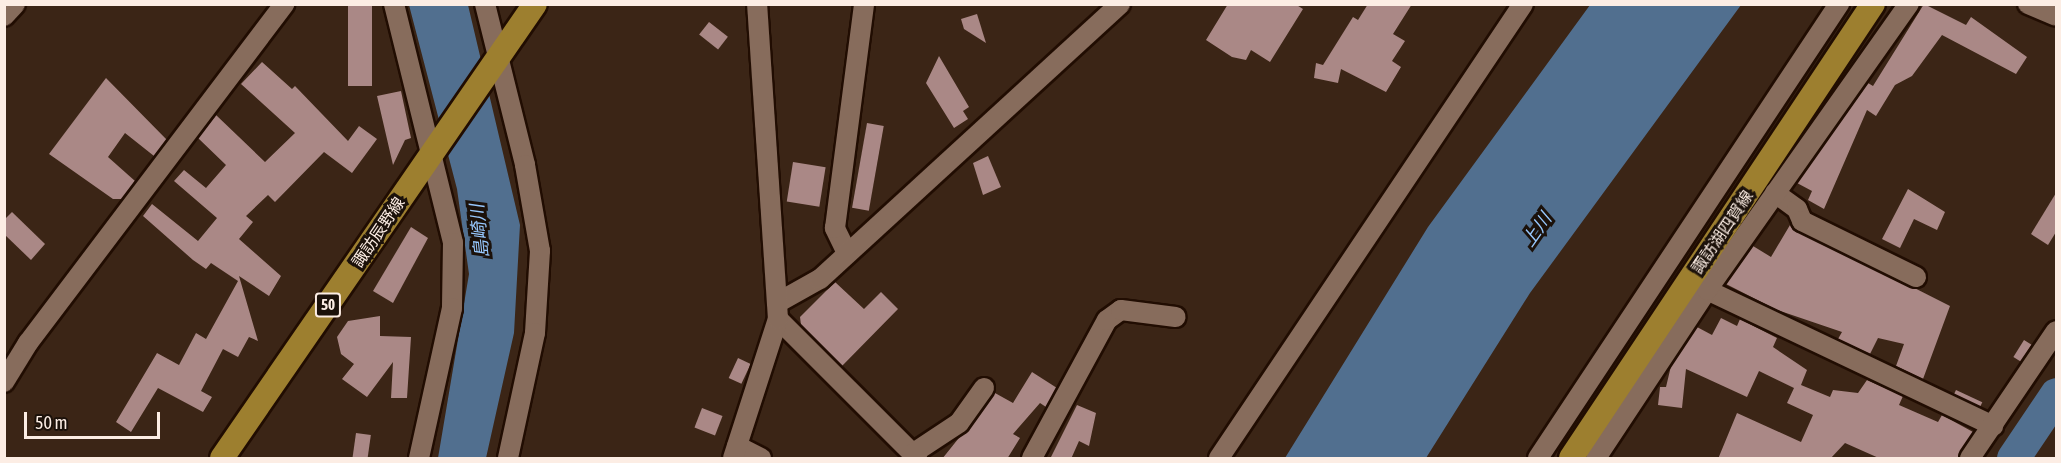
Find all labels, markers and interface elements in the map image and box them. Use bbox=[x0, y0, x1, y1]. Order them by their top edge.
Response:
street label: 諏訪湖四賀線 bbox=[1687, 187, 1757, 277]
street label: 諏訪辰野線 bbox=[348, 193, 408, 271]
water label: 島崎川 bbox=[466, 203, 494, 259]
water label: 上川 bbox=[1518, 209, 1556, 251]
road number: 50 bbox=[314, 293, 342, 317]
scale bar bbox=[27, 400, 164, 438]
text: 50 m bbox=[35, 412, 67, 433]

